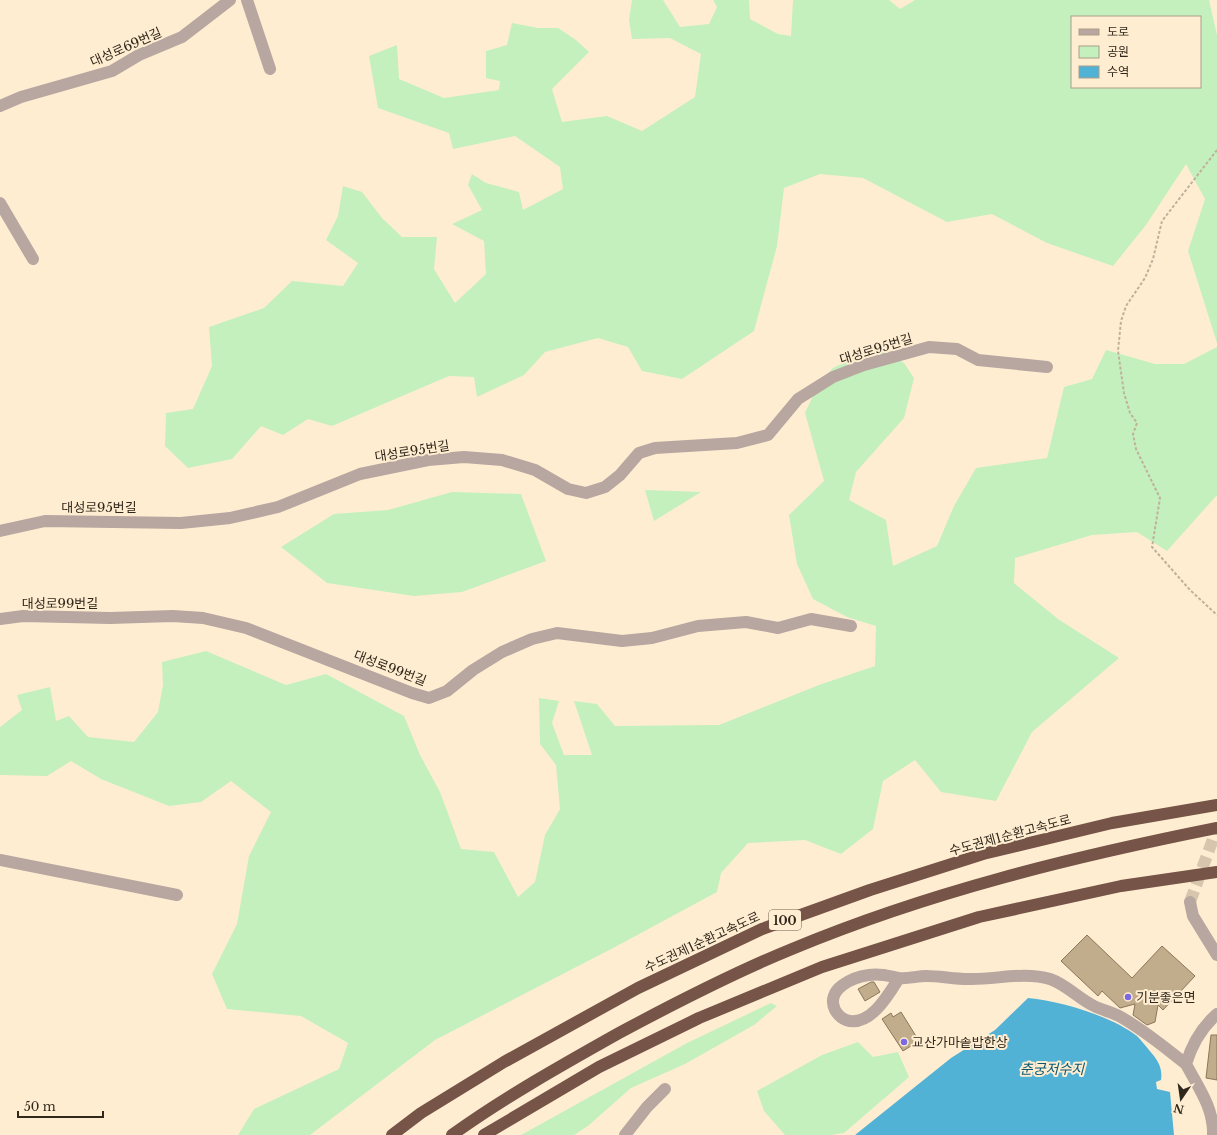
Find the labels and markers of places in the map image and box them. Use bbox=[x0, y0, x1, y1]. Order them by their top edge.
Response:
place label: 기분좋은면 bbox=[1136, 989, 1196, 1006]
marker: 기분좋은면 bbox=[1123, 992, 1133, 1002]
place label: 교산가마솥밥한상 bbox=[912, 1034, 1008, 1051]
marker: 교산가마솥밥한상 bbox=[899, 1037, 909, 1047]

